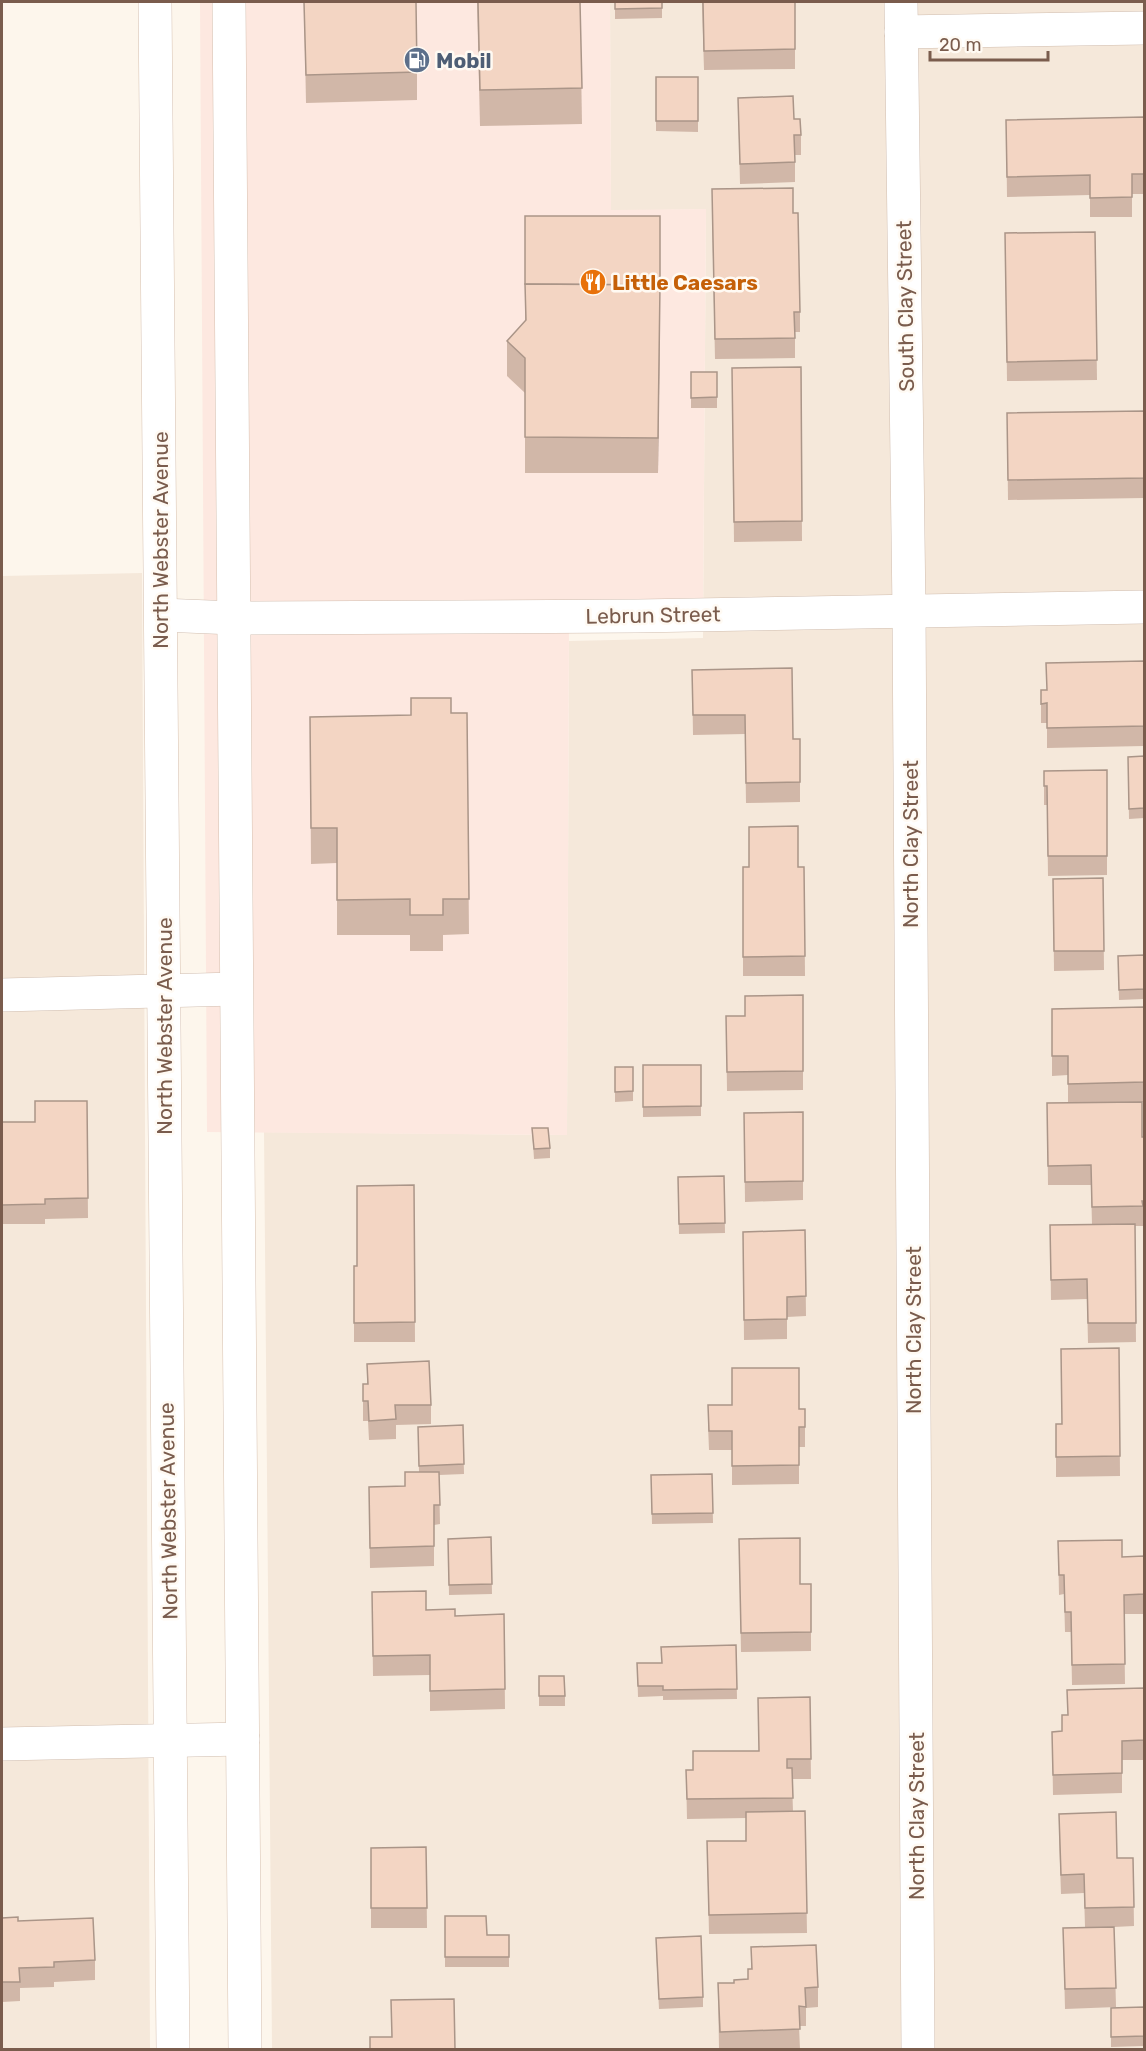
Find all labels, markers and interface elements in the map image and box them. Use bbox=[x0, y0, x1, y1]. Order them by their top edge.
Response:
scale bar bbox=[930, 24, 1048, 62]
text: 20 m bbox=[939, 34, 981, 56]
fuel station icon: Mobil bbox=[402, 45, 432, 75]
place label: Mobil bbox=[436, 48, 491, 73]
street label: South Clay Street bbox=[891, 220, 919, 392]
restaurant icon: Little Caesars bbox=[578, 267, 608, 297]
place label: Little Caesars bbox=[612, 270, 758, 295]
street label: North Webster Avenue bbox=[148, 431, 173, 649]
street label: Lebrun Street bbox=[585, 601, 721, 629]
street label: North Clay Street bbox=[898, 760, 923, 928]
street label: North Webster Avenue bbox=[152, 917, 177, 1135]
street label: North Clay Street bbox=[901, 1246, 926, 1414]
street label: North Webster Avenue bbox=[154, 1402, 182, 1620]
street label: North Clay Street bbox=[904, 1732, 929, 1900]

